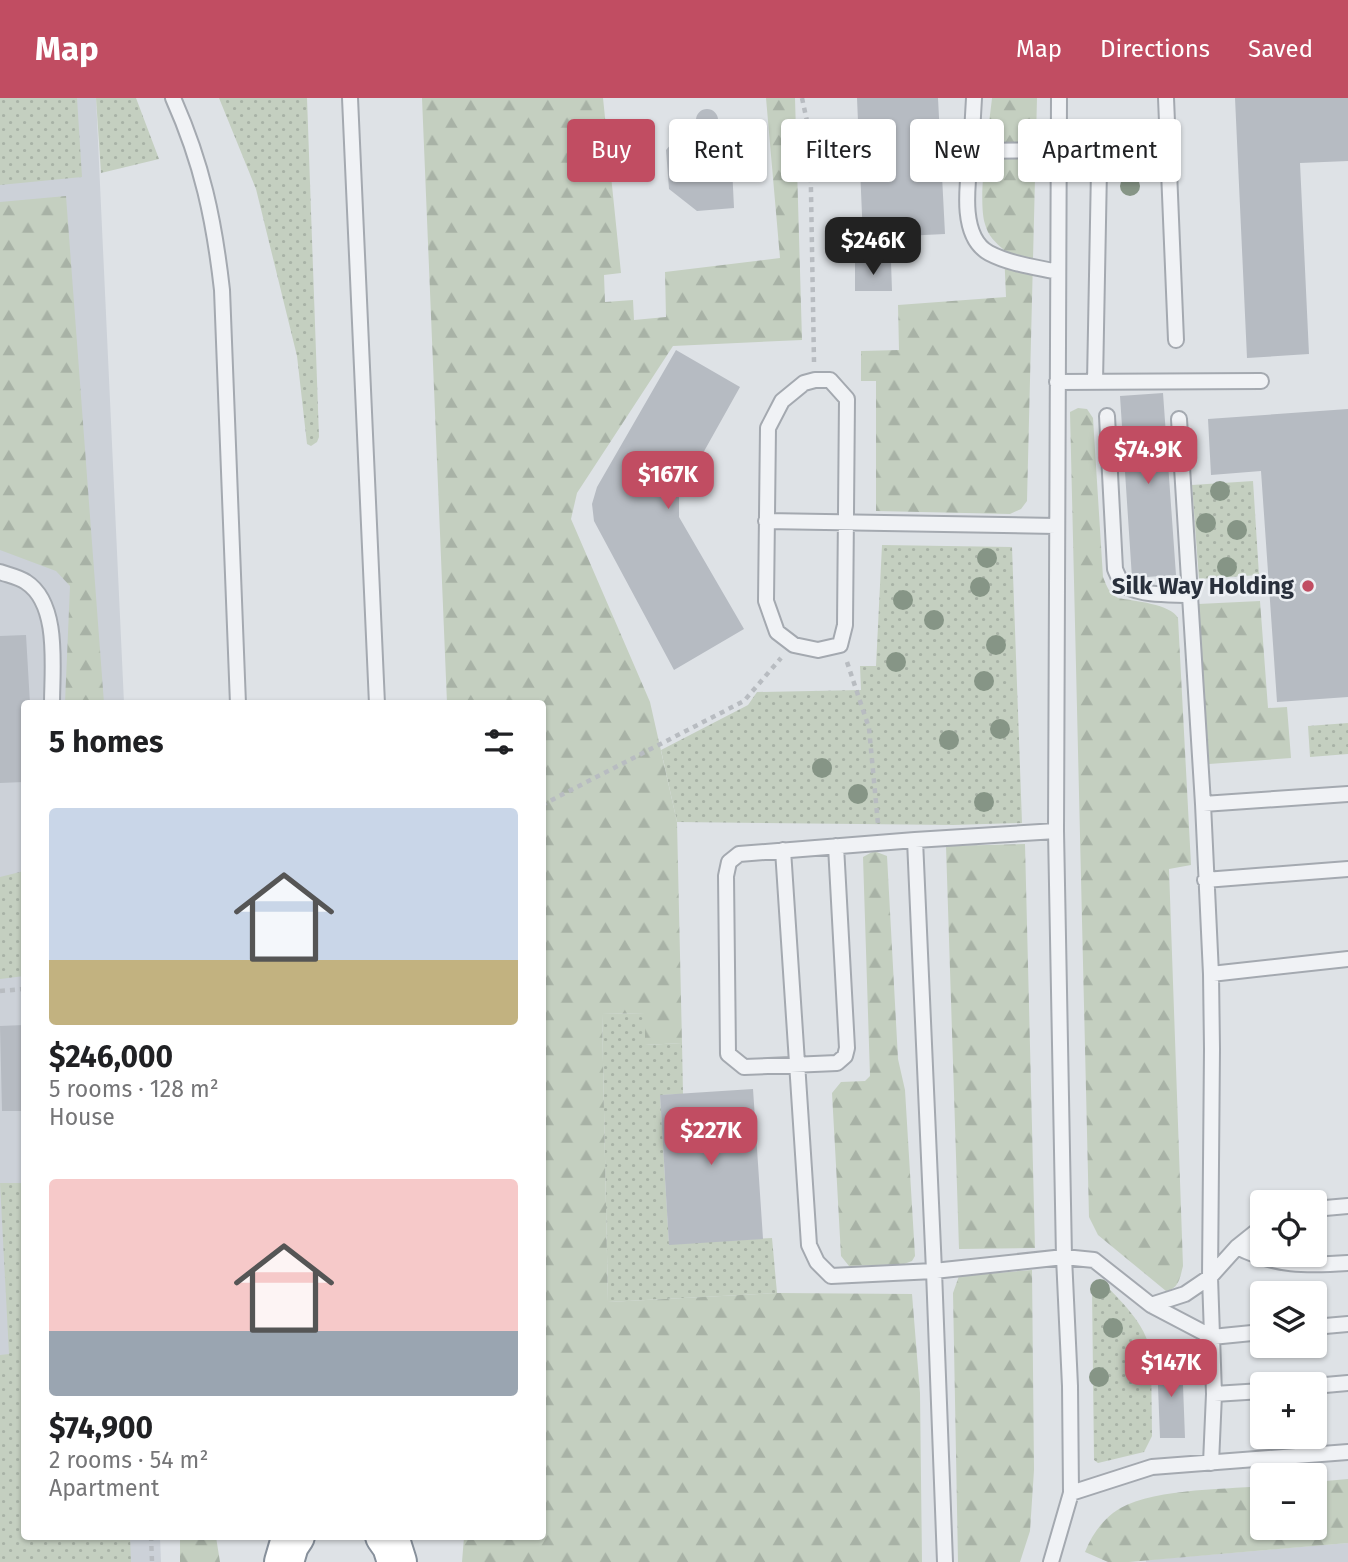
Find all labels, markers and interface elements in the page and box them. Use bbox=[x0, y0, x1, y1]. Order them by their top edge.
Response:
text: Map bbox=[35, 29, 99, 69]
text: Map bbox=[1016, 35, 1062, 63]
text: Directions bbox=[1100, 35, 1210, 63]
text: Saved bbox=[1248, 35, 1313, 63]
chip: Buy bbox=[567, 119, 655, 182]
chip: Rent bbox=[669, 119, 767, 182]
chip: Filters bbox=[781, 119, 896, 182]
chip: New bbox=[910, 119, 1004, 182]
chip: Apartment bbox=[1018, 119, 1181, 182]
pin: $246K bbox=[824, 218, 922, 277]
text: $246K bbox=[841, 226, 905, 254]
pin: $74.9K bbox=[1091, 426, 1205, 486]
text: $74.9K bbox=[1114, 435, 1182, 463]
pin: $167K bbox=[619, 452, 717, 511]
text: $167K bbox=[638, 460, 698, 488]
place label: Silk Way Holding bbox=[1112, 572, 1295, 600]
marker: Silk Way Holding bbox=[1300, 578, 1316, 594]
icon: filters bbox=[480, 723, 518, 761]
text: 5 homes bbox=[49, 724, 163, 760]
icon: home bbox=[221, 854, 347, 980]
text: $246,000 bbox=[49, 1039, 173, 1075]
text: 5 rooms · 128 m² bbox=[49, 1075, 219, 1103]
text: House bbox=[49, 1103, 115, 1131]
pin: $227K bbox=[662, 1108, 760, 1167]
text: $227K bbox=[680, 1116, 742, 1144]
map controls bbox=[1250, 1190, 1327, 1540]
button: locate bbox=[1250, 1190, 1327, 1267]
icon: home bbox=[221, 1225, 347, 1351]
button: layers bbox=[1250, 1281, 1327, 1358]
pin: $147K bbox=[1122, 1340, 1220, 1399]
text: $147K bbox=[1141, 1348, 1201, 1376]
button: + bbox=[1250, 1372, 1327, 1449]
text: $74,900 bbox=[49, 1410, 153, 1446]
text: 2 rooms · 54 m² bbox=[49, 1446, 208, 1474]
button: − bbox=[1250, 1463, 1327, 1540]
text: Apartment bbox=[49, 1474, 159, 1502]

